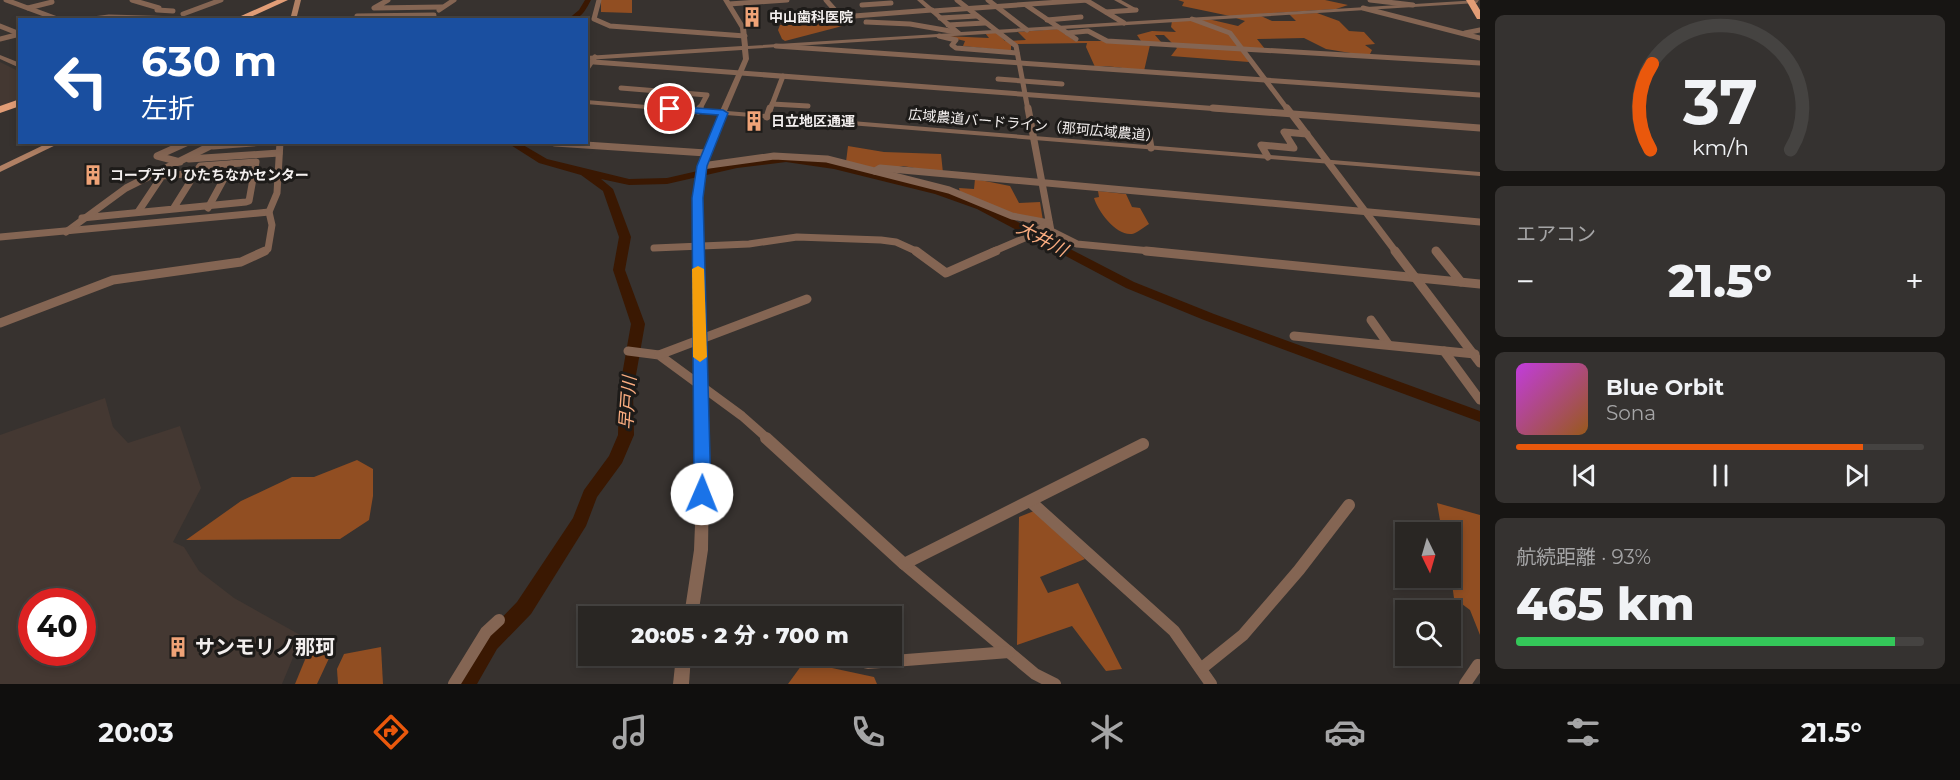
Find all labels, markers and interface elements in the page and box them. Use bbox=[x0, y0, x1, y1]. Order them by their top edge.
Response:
building icon: 中山歯科医院 bbox=[740, 5, 764, 29]
place label: 中山歯科医院 bbox=[769, 8, 853, 26]
text: 630 m bbox=[141, 35, 277, 87]
icon: left bbox=[42, 42, 120, 120]
text: 37 bbox=[1681, 64, 1758, 140]
pin bbox=[644, 83, 695, 134]
text: 左折 bbox=[141, 92, 195, 125]
icon: arrive bbox=[653, 92, 686, 125]
street label: 広域農道バードライン（那珂広域農道） bbox=[908, 105, 1160, 145]
building icon: 日立地区通運 bbox=[742, 109, 766, 133]
place label: 日立地区通運 bbox=[771, 112, 855, 130]
text: km/h bbox=[1691, 134, 1749, 160]
building icon: コープデリ ひたちなかセンター bbox=[81, 163, 105, 187]
place label: コープデリ ひたちなかセンター bbox=[110, 166, 309, 184]
water label: 大井川 bbox=[1013, 217, 1073, 262]
text: エアコン bbox=[1516, 222, 1596, 246]
text: 21.5° bbox=[1668, 253, 1772, 308]
text: − bbox=[1516, 261, 1535, 301]
text: + bbox=[1905, 261, 1924, 301]
water label: 早戸川 bbox=[615, 373, 641, 431]
text: Blue Orbit bbox=[1606, 374, 1724, 401]
text: Sona bbox=[1606, 401, 1656, 425]
icon: previous bbox=[1568, 459, 1601, 492]
icon: pause bbox=[1704, 459, 1737, 492]
icon: next bbox=[1840, 459, 1873, 492]
position arrow bbox=[670, 462, 734, 526]
north arrow bbox=[1395, 522, 1461, 588]
map controls bbox=[1395, 522, 1461, 666]
text: 航続距離 · 93% bbox=[1516, 545, 1651, 569]
text: 465 km bbox=[1516, 576, 1695, 631]
speed limit sign: 40 bbox=[18, 588, 96, 666]
button: search bbox=[1395, 600, 1461, 666]
text: 20:05 · 2 分 · 700 m bbox=[631, 622, 849, 649]
building icon: サンモリノ那珂 bbox=[166, 635, 190, 659]
place label: サンモリノ那珂 bbox=[195, 635, 335, 659]
icon: directions bbox=[370, 711, 412, 753]
icon: music bbox=[609, 711, 651, 753]
icon: phone bbox=[847, 711, 889, 753]
icon: climate bbox=[1086, 711, 1128, 753]
icon: car bbox=[1324, 711, 1366, 753]
icon: filters bbox=[1562, 711, 1604, 753]
text: 20:03 bbox=[98, 716, 174, 749]
text: 21.5° bbox=[1801, 716, 1862, 749]

